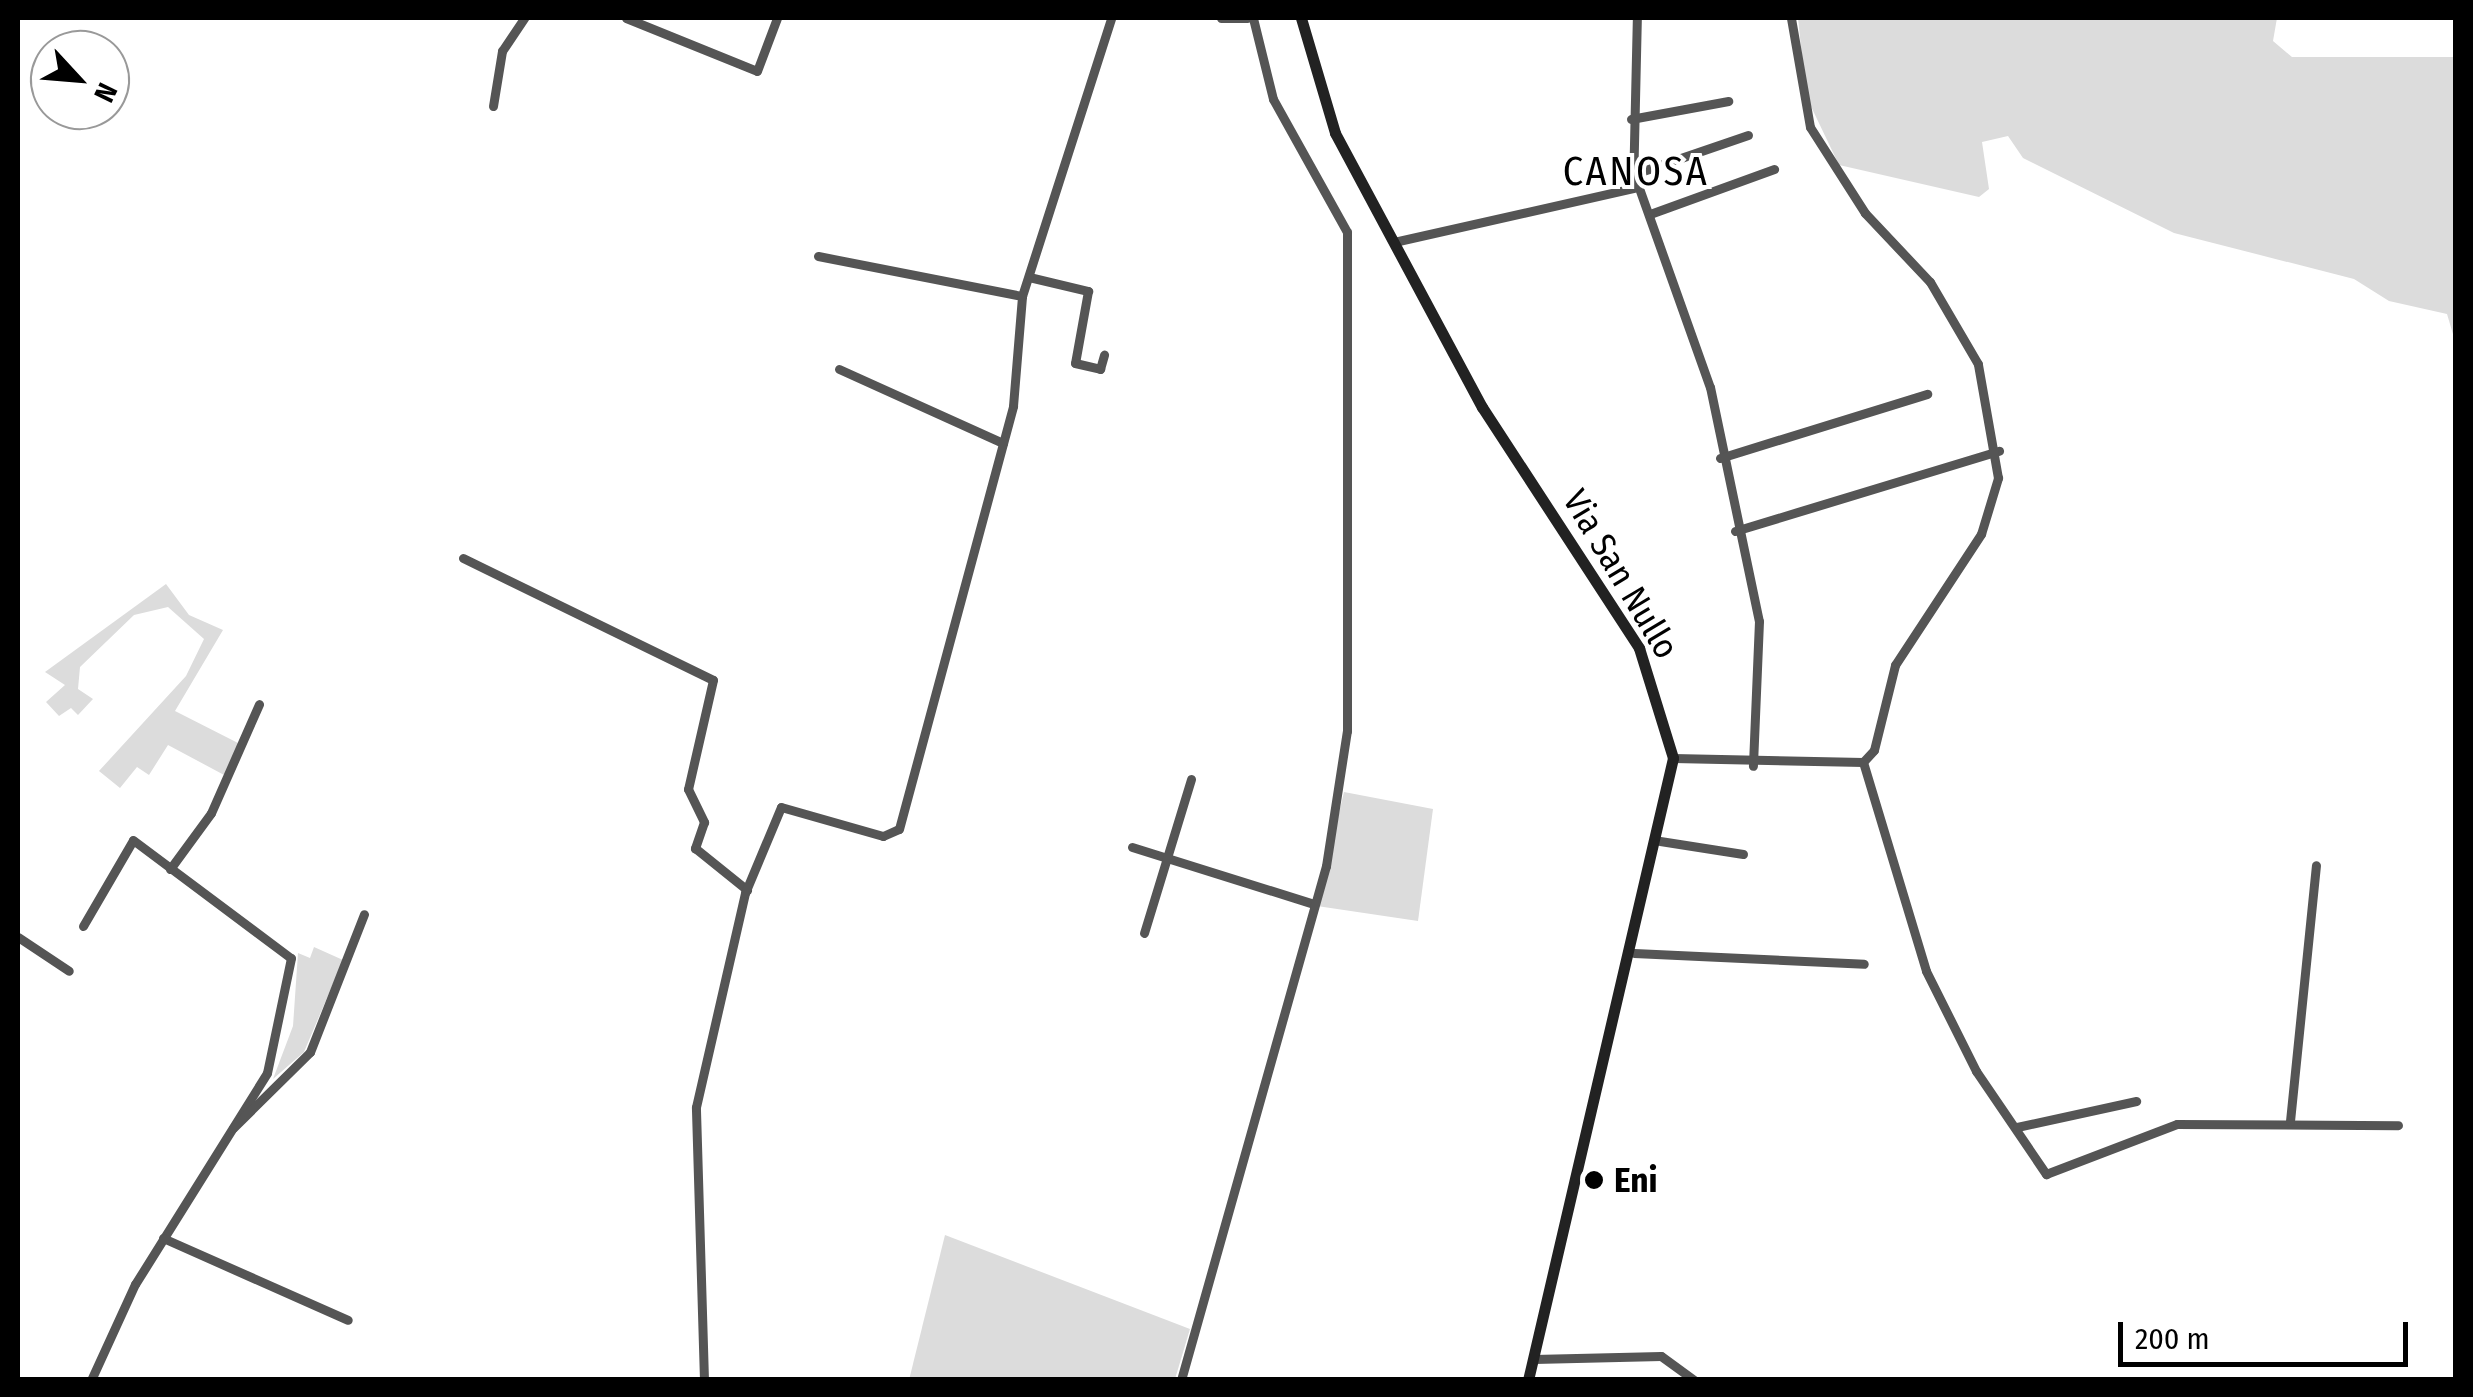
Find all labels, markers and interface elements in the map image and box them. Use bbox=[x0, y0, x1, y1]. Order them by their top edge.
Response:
north arrow bbox=[30, 30, 130, 130]
text: N bbox=[87, 78, 124, 107]
district label: CANOSA bbox=[1563, 148, 1709, 196]
street label: Via San Nullo bbox=[1554, 482, 1688, 666]
place label: Eni bbox=[1614, 1159, 1658, 1201]
marker: Eni bbox=[1583, 1169, 1605, 1191]
scale bar bbox=[2123, 1302, 2413, 1364]
text: 200 m bbox=[2135, 1321, 2210, 1357]

